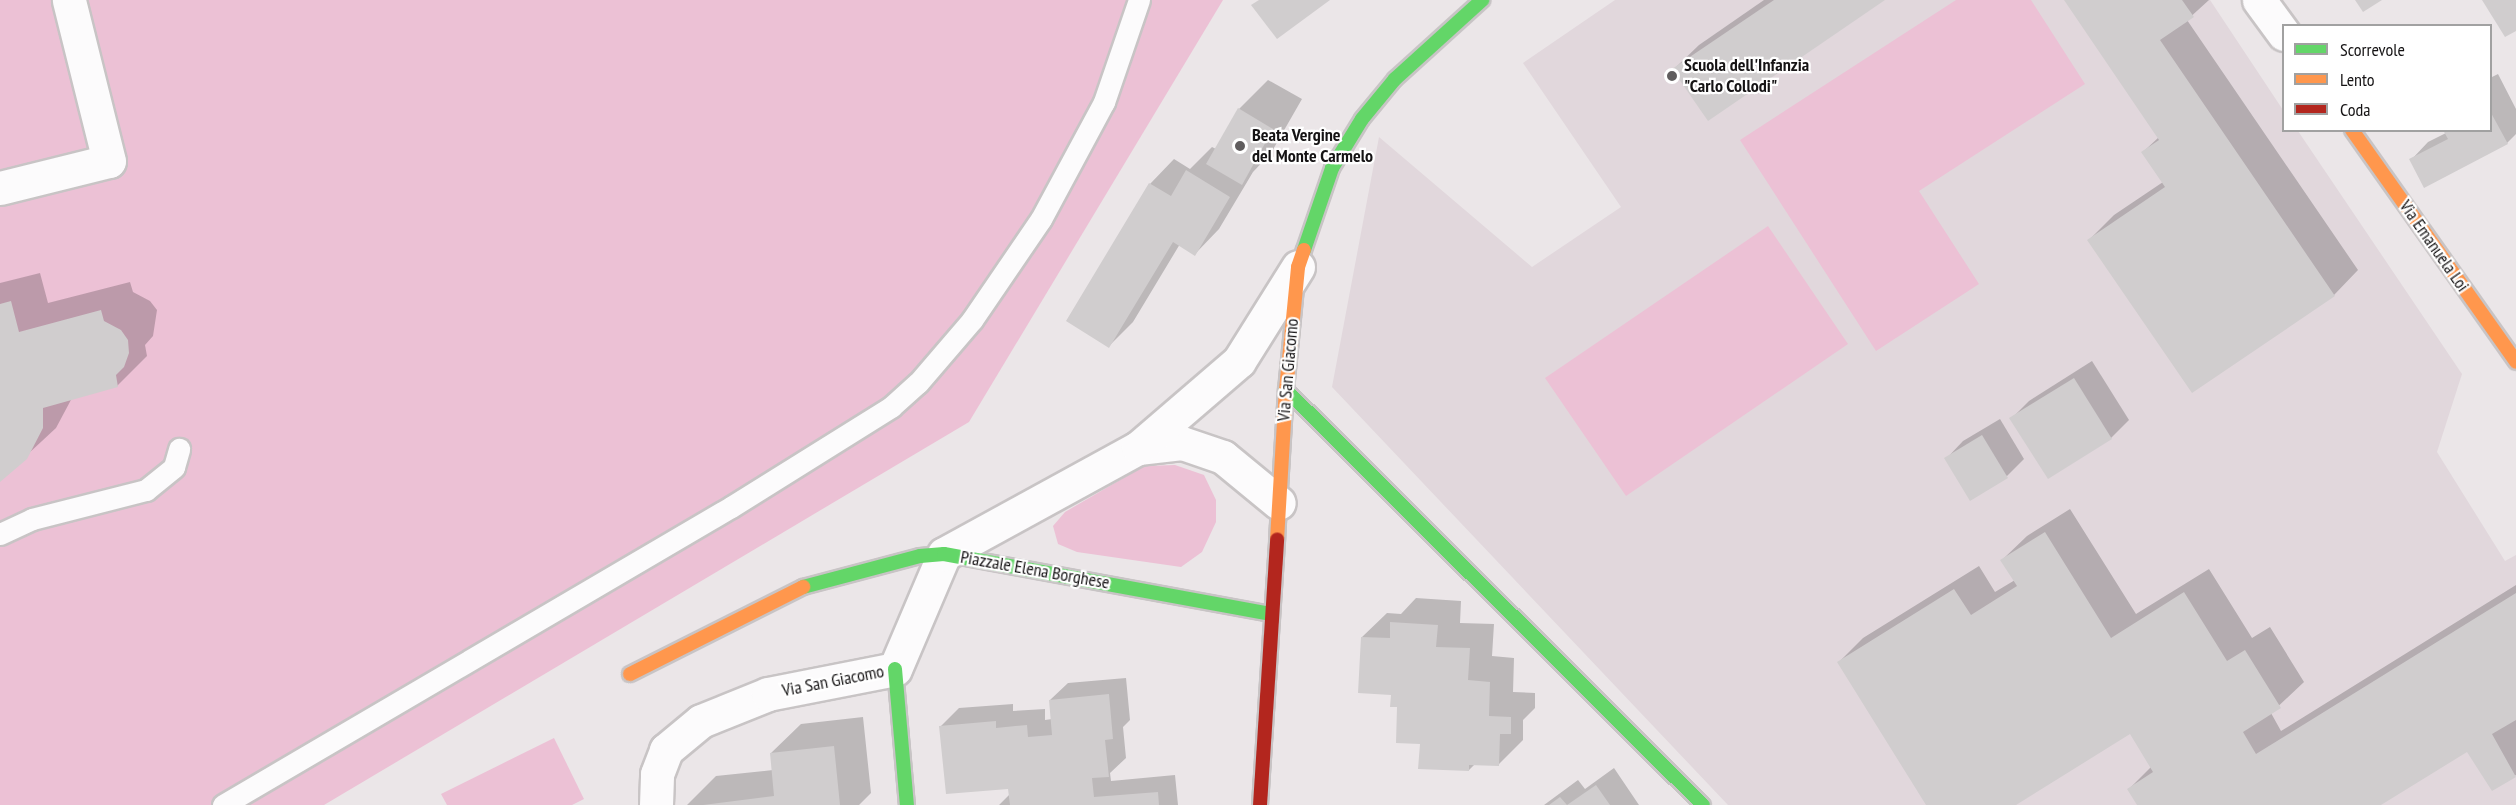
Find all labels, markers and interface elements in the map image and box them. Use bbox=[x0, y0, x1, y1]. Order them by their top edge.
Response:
legend bbox=[2282, 24, 2492, 132]
text: Scorrevole bbox=[2340, 38, 2405, 61]
place label: Scuola dell'Infanzia "Carlo Collodi" bbox=[1684, 55, 1809, 98]
text: Lento bbox=[2340, 68, 2375, 91]
marker: Scuola dell'Infanzia "Carlo Collodi" bbox=[1665, 69, 1679, 83]
text: Coda bbox=[2340, 98, 2371, 121]
place label: Beata Vergine del Monte Carmelo bbox=[1252, 125, 1373, 168]
marker: Beata Vergine del Monte Carmelo bbox=[1233, 139, 1247, 153]
street label: Via Emanuela Loi bbox=[2395, 196, 2473, 296]
street label: Via San Giacomo bbox=[1273, 318, 1303, 422]
street label: Piazzale Elena Borghese bbox=[959, 546, 1111, 594]
street label: Via San Giacomo bbox=[780, 661, 886, 701]

